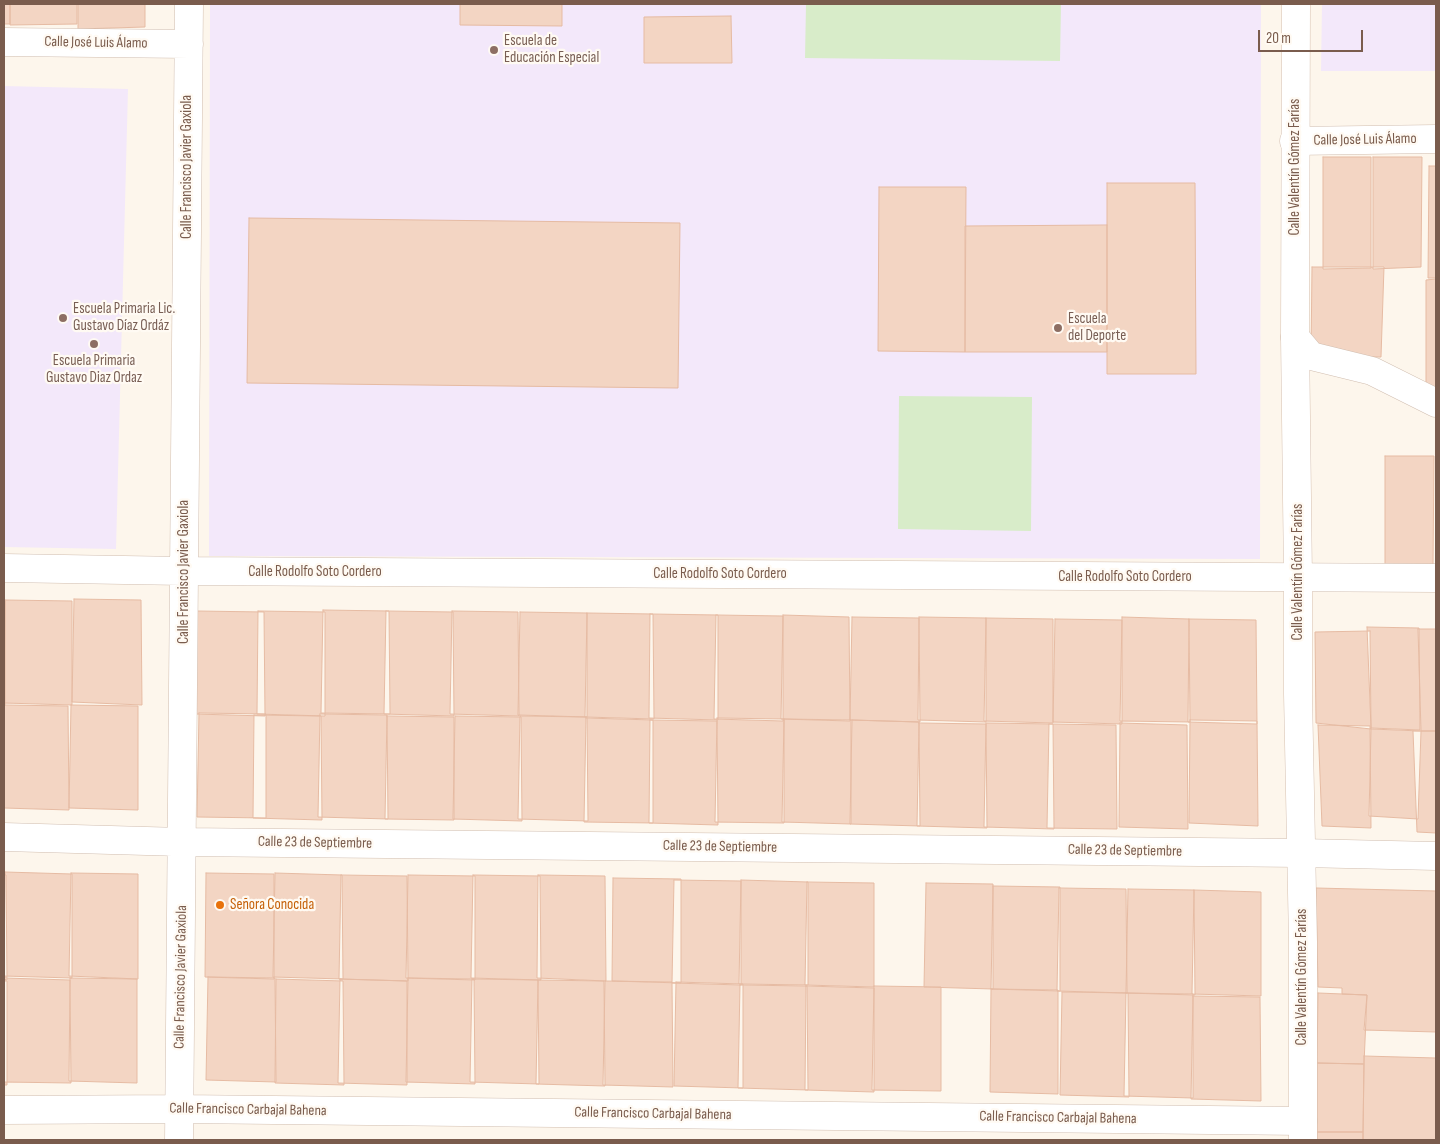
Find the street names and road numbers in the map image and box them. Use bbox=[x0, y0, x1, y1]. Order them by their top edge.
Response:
street label: Calle José Luis Álamo bbox=[44, 33, 148, 53]
street label: Calle Francisco Javier Gaxiola bbox=[178, 95, 196, 239]
street label: Calle Valentín Gómez Farías bbox=[1286, 99, 1304, 235]
street label: Calle José Luis Álamo bbox=[1313, 130, 1417, 150]
street label: Calle Francisco Javier Gaxiola bbox=[175, 500, 193, 644]
street label: Calle Valentín Gómez Farías bbox=[1289, 504, 1307, 640]
street label: Calle Rodolfo Soto Cordero bbox=[248, 563, 382, 581]
street label: Calle Rodolfo Soto Cordero bbox=[653, 565, 787, 583]
street label: Calle Rodolfo Soto Cordero bbox=[1058, 568, 1192, 586]
street label: Calle 23 de Septiembre bbox=[258, 833, 372, 853]
street label: Calle 23 de Septiembre bbox=[663, 837, 777, 857]
street label: Calle 23 de Septiembre bbox=[1068, 841, 1182, 861]
street label: Calle Francisco Javier Gaxiola bbox=[171, 905, 191, 1049]
street label: Calle Valentín Gómez Farías bbox=[1293, 909, 1311, 1045]
street label: Calle Francisco Carbajal Bahena bbox=[169, 1100, 327, 1120]
street label: Calle Francisco Carbajal Bahena bbox=[574, 1104, 732, 1124]
street label: Calle Francisco Carbajal Bahena bbox=[979, 1108, 1137, 1128]

